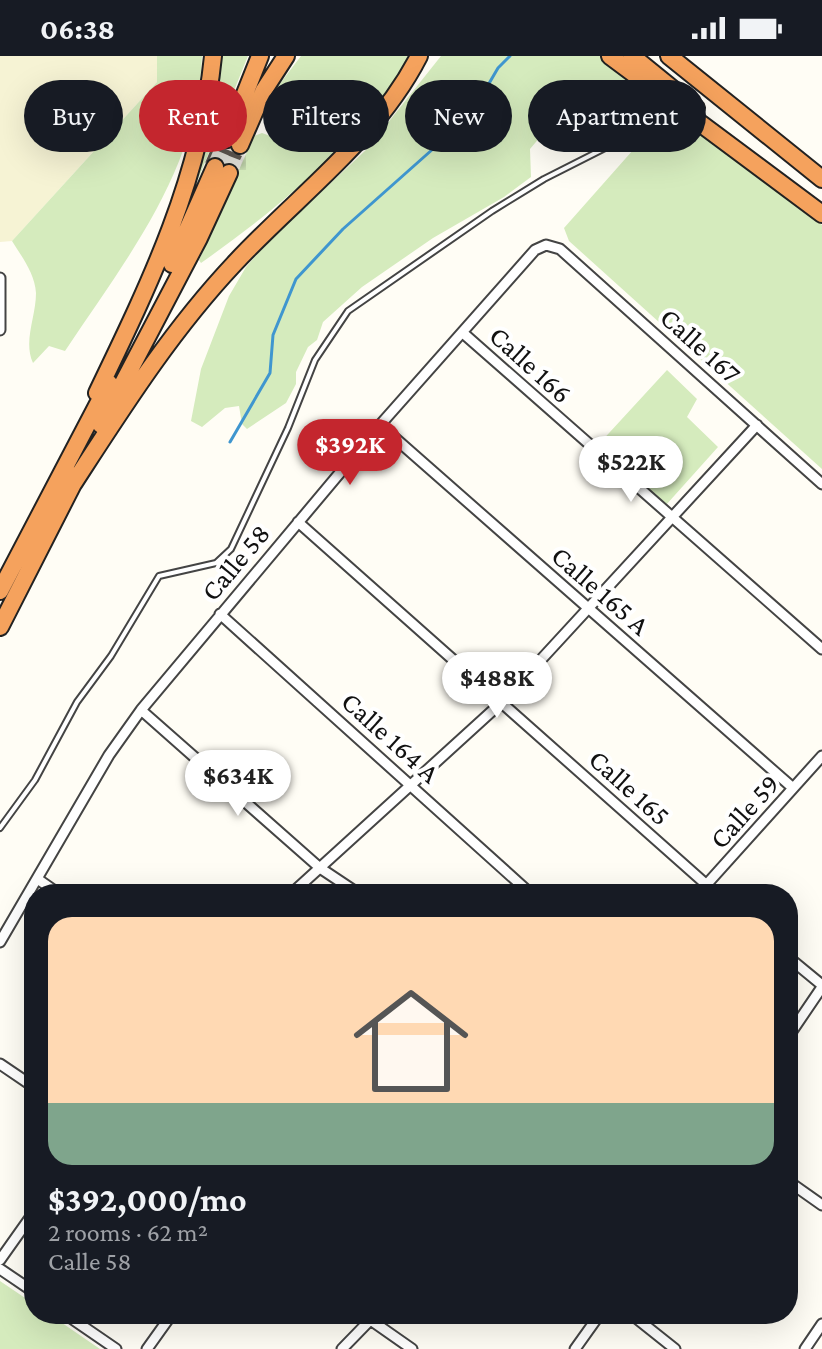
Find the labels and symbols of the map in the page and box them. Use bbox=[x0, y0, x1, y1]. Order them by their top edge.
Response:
street label: Calle 167 bbox=[654, 301, 747, 389]
street label: Calle 166 bbox=[483, 320, 578, 409]
pin: $392K bbox=[294, 419, 406, 487]
pin: $522K bbox=[575, 436, 687, 504]
street label: Calle 58 bbox=[195, 518, 276, 607]
street label: Calle 165 A bbox=[546, 540, 656, 641]
pin: $488K bbox=[441, 652, 553, 720]
street label: Calle 164 A bbox=[335, 686, 446, 789]
street label: Calle 165 bbox=[583, 743, 676, 832]
pin: $634K bbox=[182, 750, 294, 818]
street label: Calle 59 bbox=[703, 768, 786, 855]

